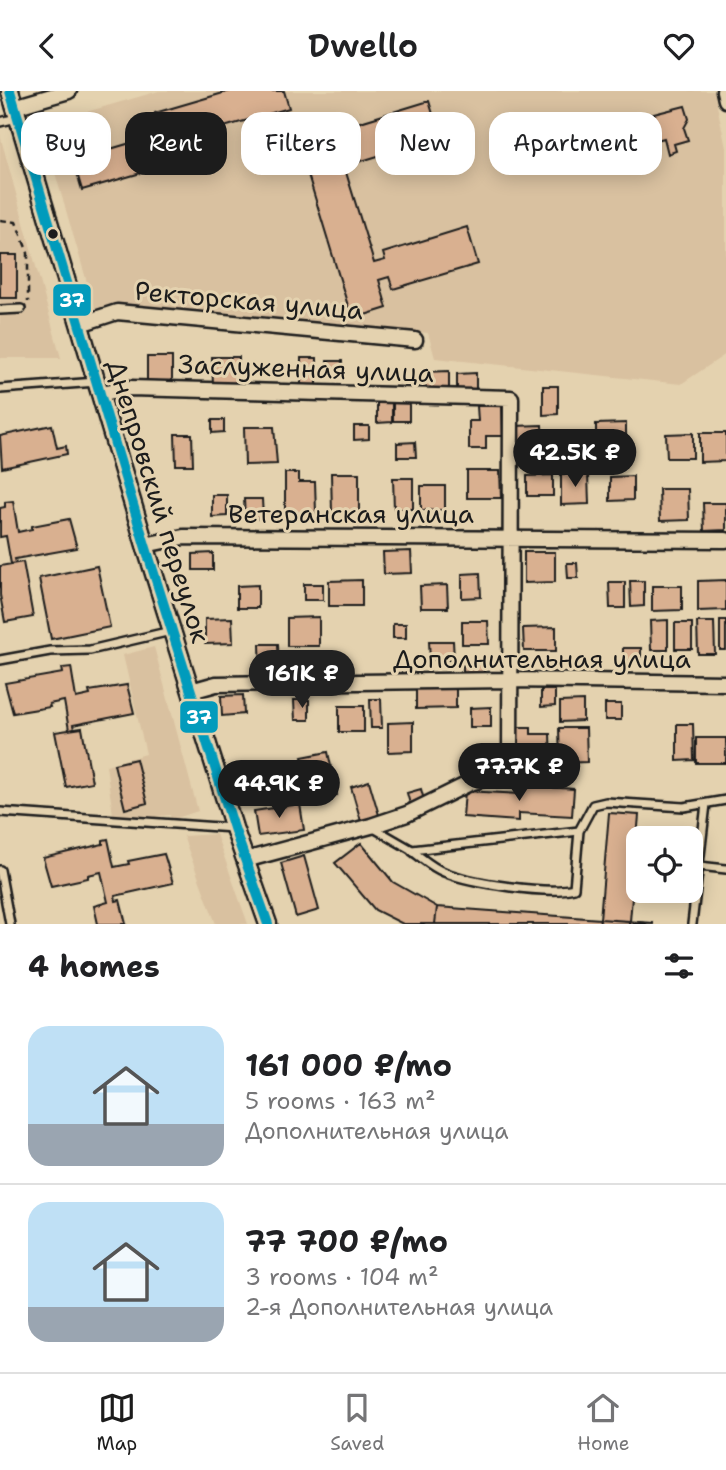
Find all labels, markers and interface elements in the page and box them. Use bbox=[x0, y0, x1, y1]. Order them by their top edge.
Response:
text: Dwello bbox=[308, 24, 418, 67]
icon: back bbox=[28, 27, 66, 65]
icon: heart bbox=[660, 27, 698, 65]
chip: Buy bbox=[21, 112, 111, 175]
chip: Rent bbox=[125, 112, 227, 175]
chip: Filters bbox=[241, 112, 361, 175]
chip: New bbox=[375, 112, 475, 175]
chip: Apartment bbox=[489, 112, 662, 175]
unlabelled marker bbox=[46, 227, 60, 241]
street label: Ректорская улица bbox=[133, 273, 365, 327]
line badge: 37 bbox=[52, 283, 92, 317]
text: 37 bbox=[59, 288, 85, 313]
street label: Заслуженная улица bbox=[178, 346, 434, 390]
street label: Днепровский переулок bbox=[99, 355, 219, 647]
pin: 42.5K ₽ bbox=[510, 429, 640, 489]
text: 42.5K ₽ bbox=[529, 437, 621, 467]
street label: Ветеранская улица bbox=[228, 496, 474, 531]
street label: Дополнительная улица bbox=[393, 641, 691, 676]
pin: 161K ₽ bbox=[245, 651, 359, 710]
text: 161K ₽ bbox=[265, 658, 339, 688]
line badge: 37 bbox=[179, 700, 219, 734]
text: 37 bbox=[186, 705, 212, 730]
pin: 77.7K ₽ bbox=[454, 743, 584, 803]
text: 77.7K ₽ bbox=[474, 751, 564, 781]
pin: 44.9K ₽ bbox=[214, 761, 344, 820]
text: 44.9K ₽ bbox=[234, 768, 324, 798]
map controls bbox=[626, 826, 703, 903]
button: locate bbox=[626, 826, 703, 903]
text: 4 homes bbox=[28, 946, 160, 987]
icon: filters bbox=[660, 947, 698, 985]
text: 161 000 ₽/mo bbox=[245, 1045, 452, 1086]
icon: home bbox=[84, 1054, 168, 1138]
text: 5 rooms · 163 m² bbox=[245, 1086, 436, 1116]
text: Дополнительная улица bbox=[245, 1116, 509, 1146]
text: 77 700 ₽/mo bbox=[245, 1221, 448, 1262]
icon: home bbox=[84, 1230, 168, 1314]
text: 3 rooms · 104 m² bbox=[245, 1262, 438, 1292]
text: 2-я Дополнительная улица bbox=[245, 1292, 553, 1322]
tab: Map bbox=[97, 1389, 137, 1456]
tab: Saved bbox=[330, 1389, 384, 1456]
tab: Home bbox=[577, 1389, 629, 1456]

